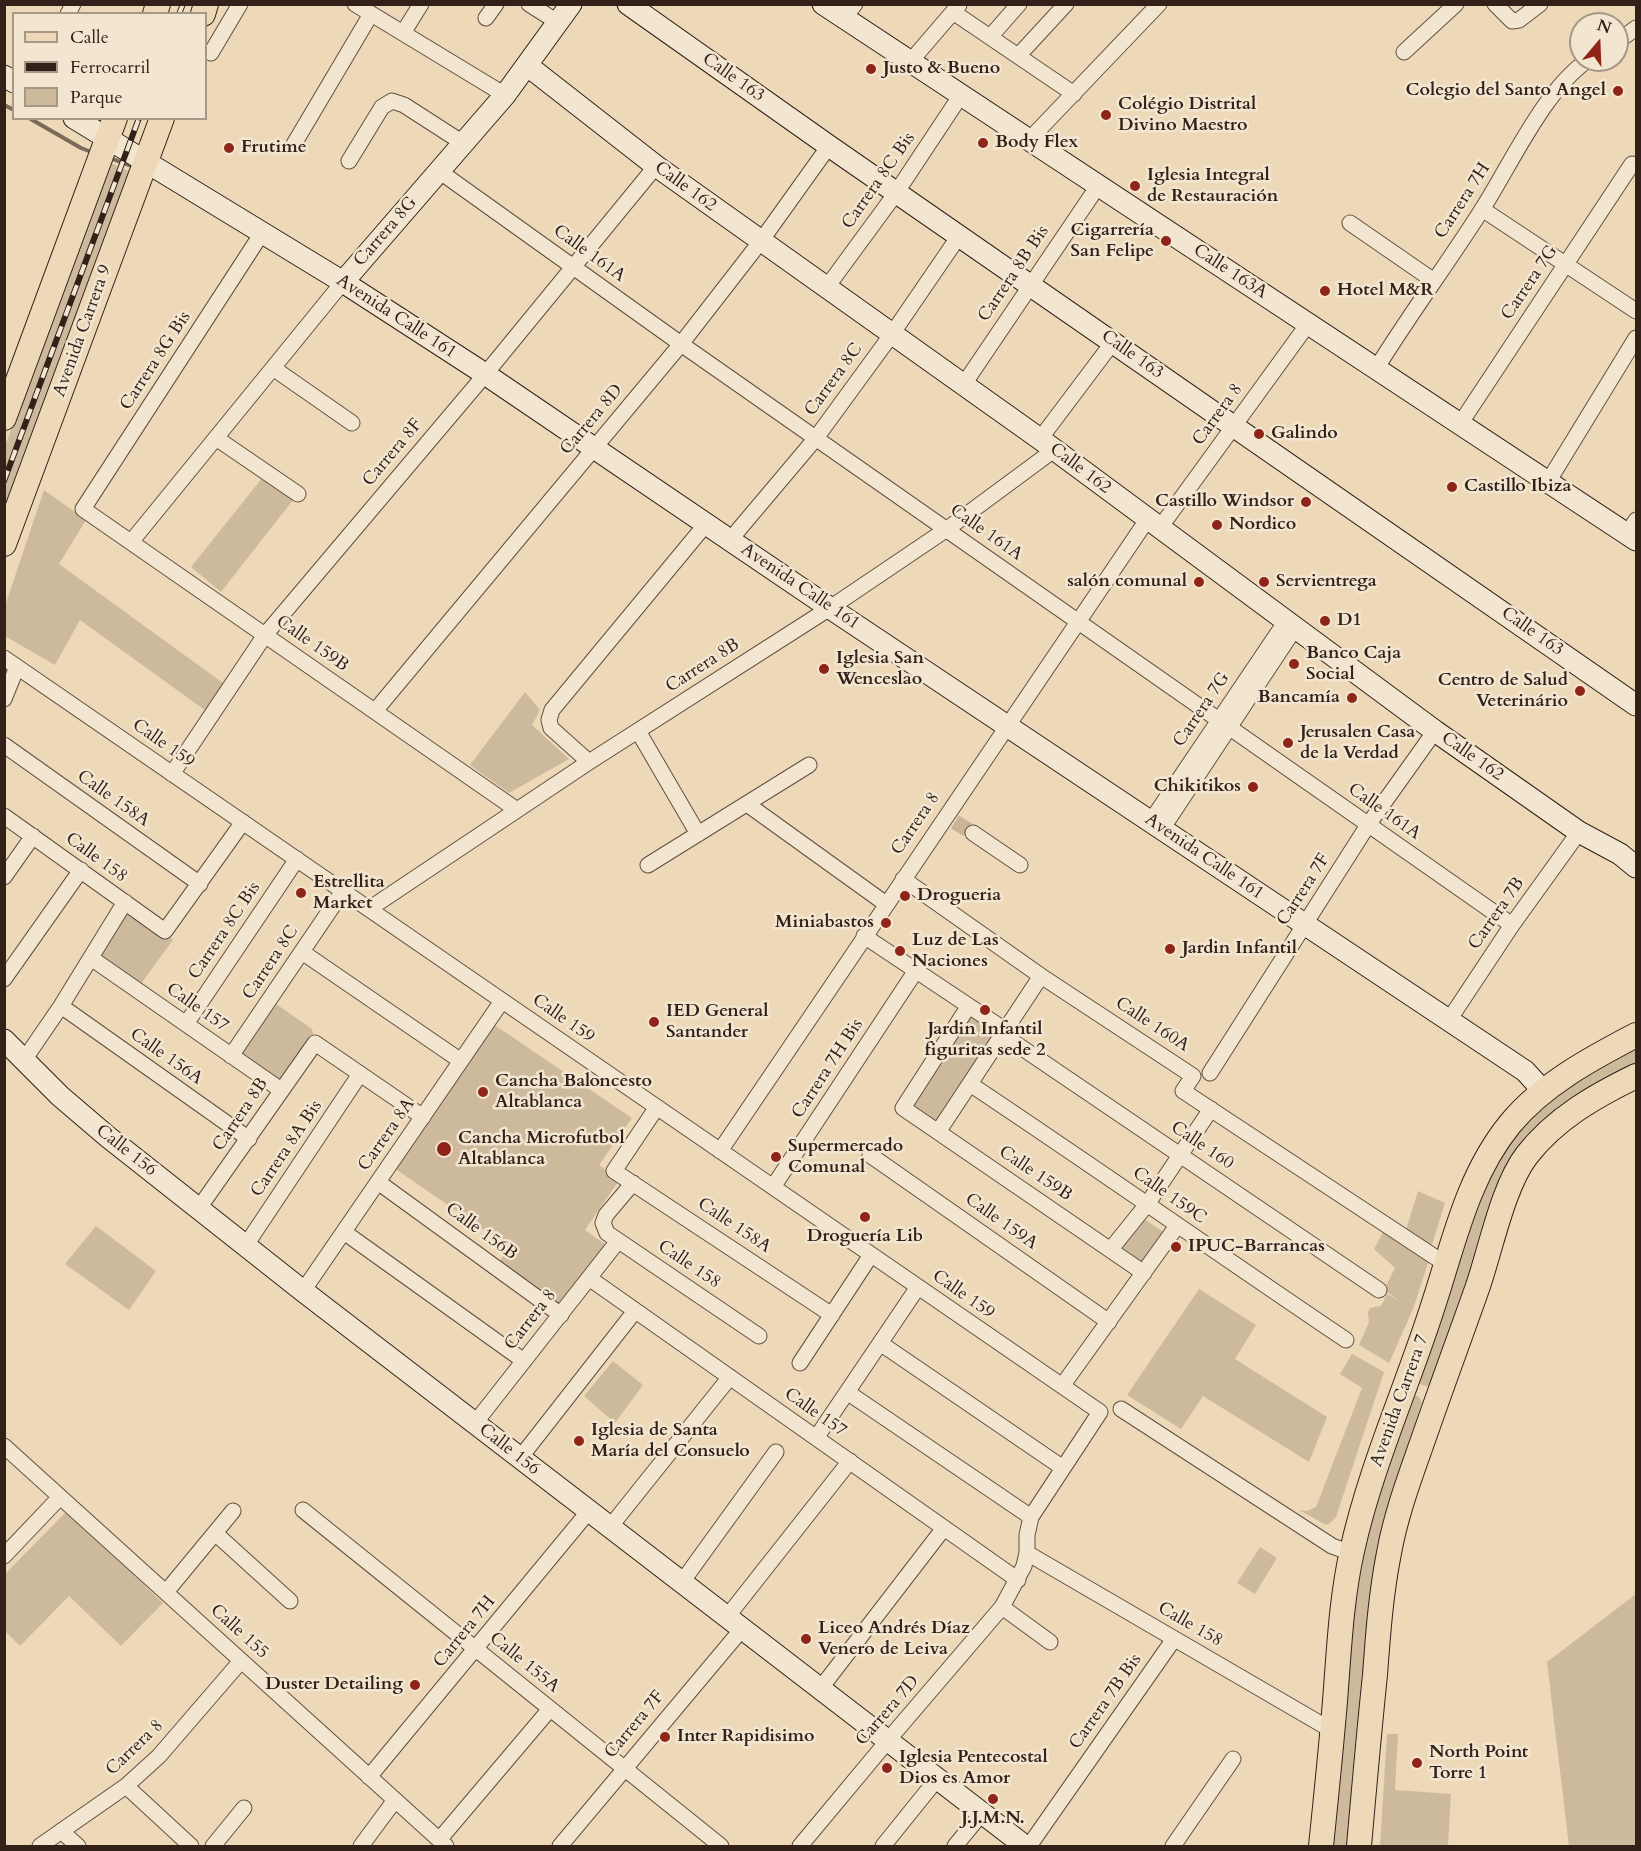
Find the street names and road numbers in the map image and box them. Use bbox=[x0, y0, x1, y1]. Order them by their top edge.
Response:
street label: Calle 163 bbox=[698, 49, 768, 107]
street label: Carrera 8C Bis bbox=[838, 128, 920, 234]
street label: Calle 162 bbox=[650, 157, 720, 217]
street label: Carrera 7H bbox=[1430, 159, 1496, 243]
street label: Carrera 8G bbox=[350, 193, 422, 271]
street label: Calle 161A bbox=[549, 221, 629, 287]
street label: Carrera 8B Bis bbox=[974, 222, 1054, 326]
street label: Calle 163A bbox=[1189, 240, 1271, 304]
street label: Carrera 7G bbox=[1497, 242, 1563, 324]
street label: Avenida Carrera 9 bbox=[49, 262, 117, 400]
street label: Avenida Calle 161 bbox=[332, 270, 460, 364]
street label: Carrera 8G Bis bbox=[116, 307, 196, 415]
street label: Calle 163 bbox=[1097, 326, 1167, 384]
street label: Carrera 8C bbox=[800, 339, 868, 421]
street label: Carrera 8D bbox=[556, 380, 628, 460]
street label: Carrera 8 bbox=[1188, 380, 1248, 450]
street label: Carrera 8F bbox=[359, 415, 427, 491]
street label: Calle 162 bbox=[1045, 439, 1115, 499]
street label: Calle 161A bbox=[945, 500, 1027, 566]
street label: Avenida Calle 161 bbox=[736, 539, 864, 635]
street label: Calle 163 bbox=[1497, 603, 1567, 661]
street label: Calle 159B bbox=[272, 611, 352, 677]
street label: Carrera 8B bbox=[662, 634, 744, 698]
street label: Carrera 7G bbox=[1169, 669, 1235, 751]
street label: Calle 159 bbox=[128, 715, 198, 773]
street label: Calle 162 bbox=[1437, 728, 1507, 786]
street label: Calle 158A bbox=[72, 766, 154, 832]
street label: Calle 161A bbox=[1343, 779, 1425, 845]
street label: Carrera 8 bbox=[887, 788, 945, 860]
street label: Avenida Calle 161 bbox=[1140, 809, 1268, 905]
street label: Calle 158 bbox=[61, 828, 131, 888]
street label: Carrera 7F bbox=[1273, 850, 1335, 930]
street label: Carrera 7B bbox=[1464, 874, 1530, 954]
street label: Carrera 8C Bis bbox=[184, 878, 266, 984]
street label: Carrera 8C bbox=[238, 922, 304, 1004]
street label: Calle 157 bbox=[162, 979, 232, 1037]
street label: Calle 159 bbox=[528, 990, 598, 1048]
street label: Calle 160A bbox=[1111, 993, 1193, 1057]
street label: Carrera 7H Bis bbox=[788, 1015, 868, 1123]
street label: Calle 156A bbox=[125, 1024, 207, 1090]
street label: Carrera 8B bbox=[209, 1074, 273, 1156]
street label: Carrera 8A bbox=[354, 1094, 420, 1176]
street label: Carrera 8A Bis bbox=[247, 1096, 327, 1202]
street label: Calle 160 bbox=[1166, 1117, 1238, 1175]
street label: Calle 156 bbox=[91, 1121, 161, 1181]
street label: Calle 159B bbox=[994, 1142, 1076, 1206]
street label: Calle 159C bbox=[1128, 1163, 1210, 1229]
street label: Calle 159A bbox=[960, 1189, 1042, 1255]
street label: Calle 158A bbox=[693, 1194, 775, 1258]
street label: Calle 156B bbox=[441, 1199, 521, 1265]
street label: Calle 158 bbox=[653, 1236, 725, 1294]
street label: Calle 159 bbox=[928, 1266, 998, 1324]
street label: Carrera 8 bbox=[501, 1285, 561, 1355]
street label: Avenida Carrera 7 bbox=[1366, 1332, 1434, 1470]
street label: Calle 157 bbox=[780, 1384, 850, 1442]
street label: Calle 156 bbox=[474, 1420, 544, 1480]
street label: Carrera 7H bbox=[429, 1592, 501, 1672]
street label: Calle 158 bbox=[1154, 1598, 1226, 1652]
street label: Calle 155 bbox=[205, 1600, 273, 1664]
street label: Calle 155A bbox=[484, 1628, 564, 1698]
street label: Carrera 7B Bis bbox=[1065, 1650, 1147, 1754]
street label: Carrera 7D bbox=[852, 1672, 924, 1750]
street label: Carrera 7F bbox=[601, 1687, 669, 1763]
street label: Carrera 8 bbox=[102, 1715, 168, 1781]

